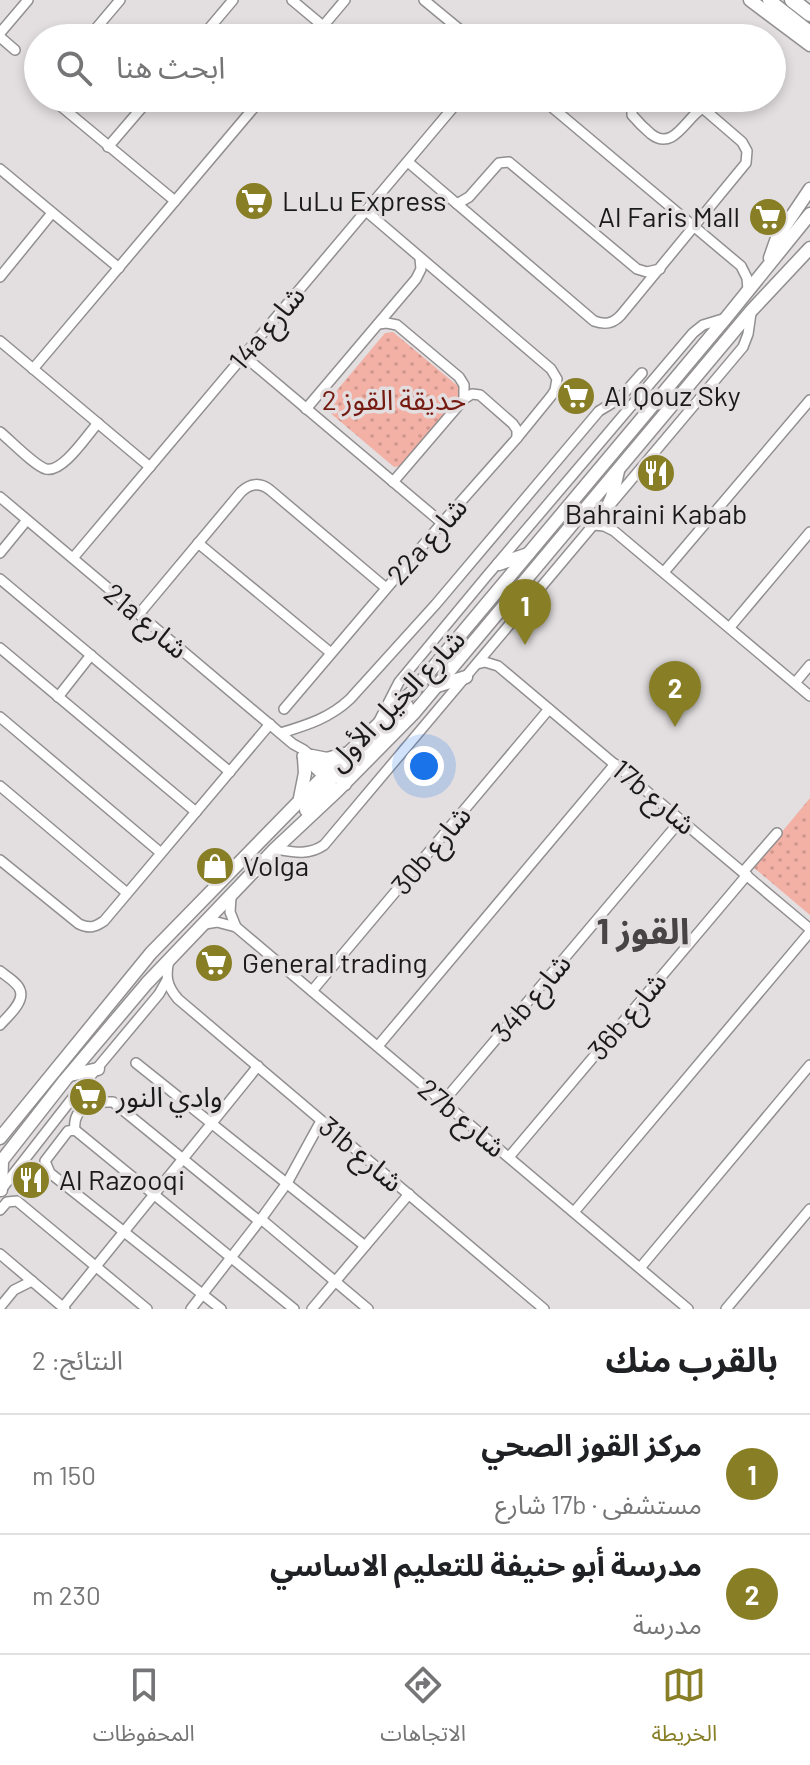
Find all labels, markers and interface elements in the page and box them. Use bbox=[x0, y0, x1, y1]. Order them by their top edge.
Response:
search box bbox=[24, 24, 786, 112]
icon: search bbox=[52, 46, 96, 90]
text: ابحث هنا bbox=[116, 48, 225, 84]
supermarket icon: LuLu Express bbox=[233, 180, 275, 222]
place label: LuLu Express bbox=[282, 183, 446, 217]
supermarket icon: Al Faris Mall bbox=[747, 196, 789, 238]
place label: Al Faris Mall bbox=[598, 199, 740, 233]
street label: 14a شارع bbox=[221, 278, 315, 380]
supermarket icon: Al Qouz Sky bbox=[555, 375, 597, 417]
place label: Al Qouz Sky bbox=[604, 378, 741, 412]
park label: حديقة القوز 2 bbox=[322, 382, 466, 417]
restaurant icon: Bahraini Kabab bbox=[635, 452, 677, 494]
street label: 22a شارع bbox=[379, 490, 477, 594]
place label: Bahraini Kabab bbox=[565, 496, 747, 530]
street label: 21a شارع bbox=[95, 575, 195, 669]
pin: 1 bbox=[499, 579, 551, 645]
street label: شارع الخيل الأول bbox=[319, 622, 475, 781]
pin: 2 bbox=[649, 661, 701, 727]
your location bbox=[404, 746, 444, 786]
street label: 17b شارع bbox=[603, 752, 703, 845]
street label: 30b شارع bbox=[383, 798, 481, 904]
shop icon: Volga bbox=[194, 845, 236, 887]
place label: Volga bbox=[243, 848, 309, 882]
district label: القوز 1 bbox=[596, 908, 690, 953]
supermarket icon: General trading bbox=[193, 942, 235, 984]
place label: General trading bbox=[242, 945, 428, 979]
street label: 34b شارع bbox=[483, 946, 581, 1052]
street label: 36b شارع bbox=[580, 964, 677, 1069]
street label: 27b شارع bbox=[409, 1071, 513, 1167]
supermarket icon: وادي النور bbox=[67, 1076, 109, 1118]
place label: وادي النور bbox=[115, 1079, 222, 1118]
street label: 31b شارع bbox=[309, 1108, 411, 1202]
restaurant icon: Al Razooqi bbox=[10, 1159, 52, 1201]
place label: Al Razooqi bbox=[59, 1162, 185, 1196]
text: بالقرب منك bbox=[605, 1338, 778, 1379]
text: النتائج: 2 bbox=[32, 1344, 123, 1375]
text: مركز القوز الصحي bbox=[481, 1426, 702, 1462]
text: 150 m bbox=[32, 1459, 96, 1490]
text: 1 bbox=[747, 1459, 757, 1490]
text: مستشفى · 17b شارع bbox=[495, 1488, 702, 1519]
text: مدرسة أبو حنيفة للتعليم الاساسي bbox=[270, 1546, 702, 1582]
text: 230 m bbox=[32, 1579, 101, 1610]
text: 2 bbox=[745, 1579, 759, 1610]
text: مدرسة bbox=[633, 1608, 702, 1639]
tab: المحفوظات bbox=[93, 1663, 195, 1757]
tab: الاتجاهات bbox=[380, 1663, 466, 1757]
tab: الخريطة bbox=[651, 1663, 717, 1757]

